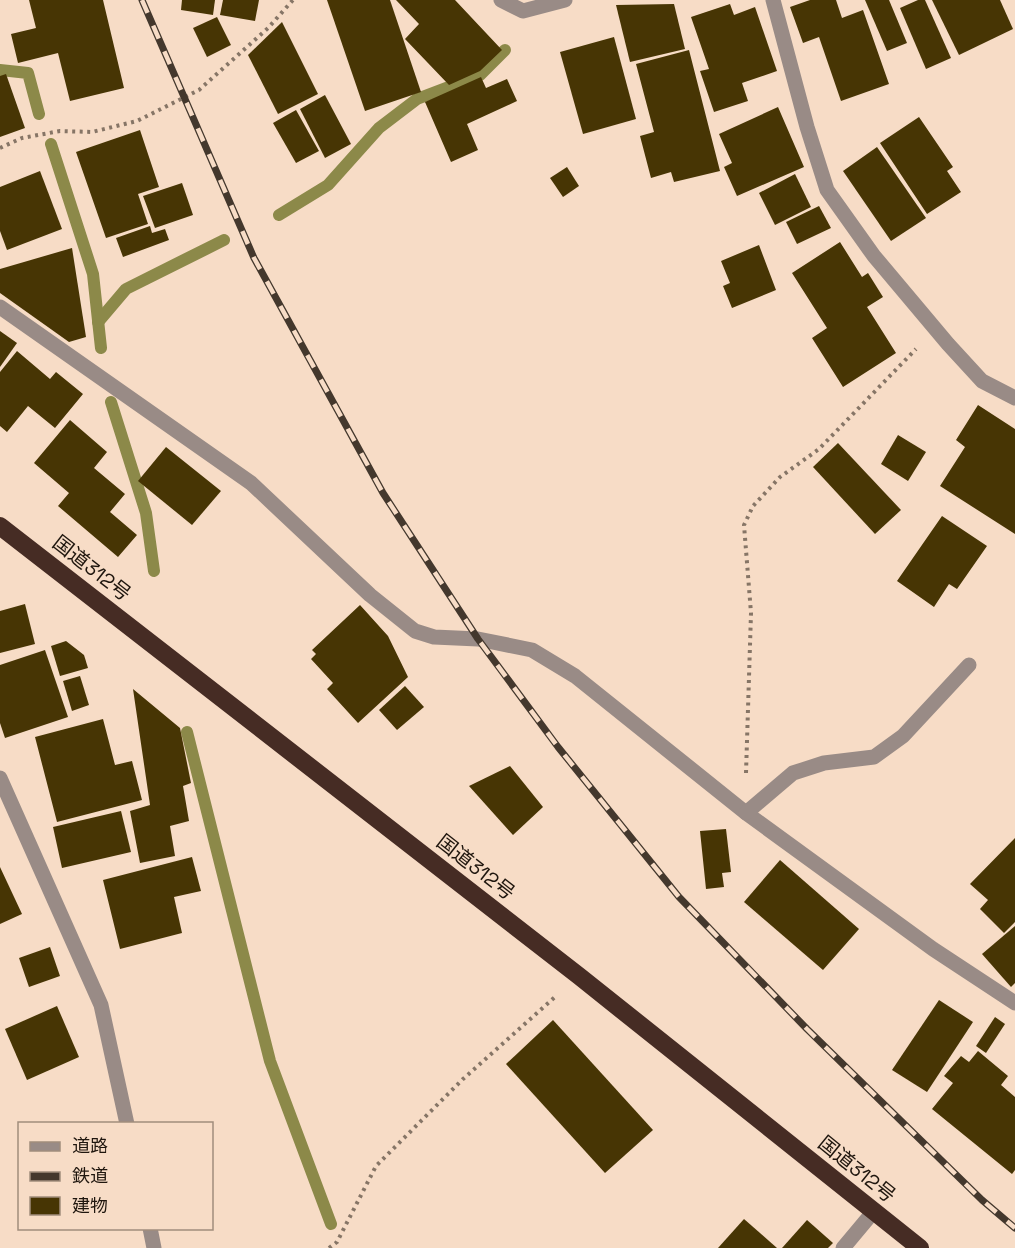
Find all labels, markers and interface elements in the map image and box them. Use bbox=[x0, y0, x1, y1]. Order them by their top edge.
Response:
street label: 国道312号 bbox=[48, 529, 136, 607]
street label: 国道312号 bbox=[432, 828, 520, 906]
legend bbox=[18, 1122, 213, 1230]
street label: 国道312号 bbox=[813, 1130, 901, 1208]
text: 道路 bbox=[72, 1134, 108, 1157]
text: 鉄道 bbox=[72, 1164, 108, 1187]
text: 建物 bbox=[72, 1194, 108, 1217]

